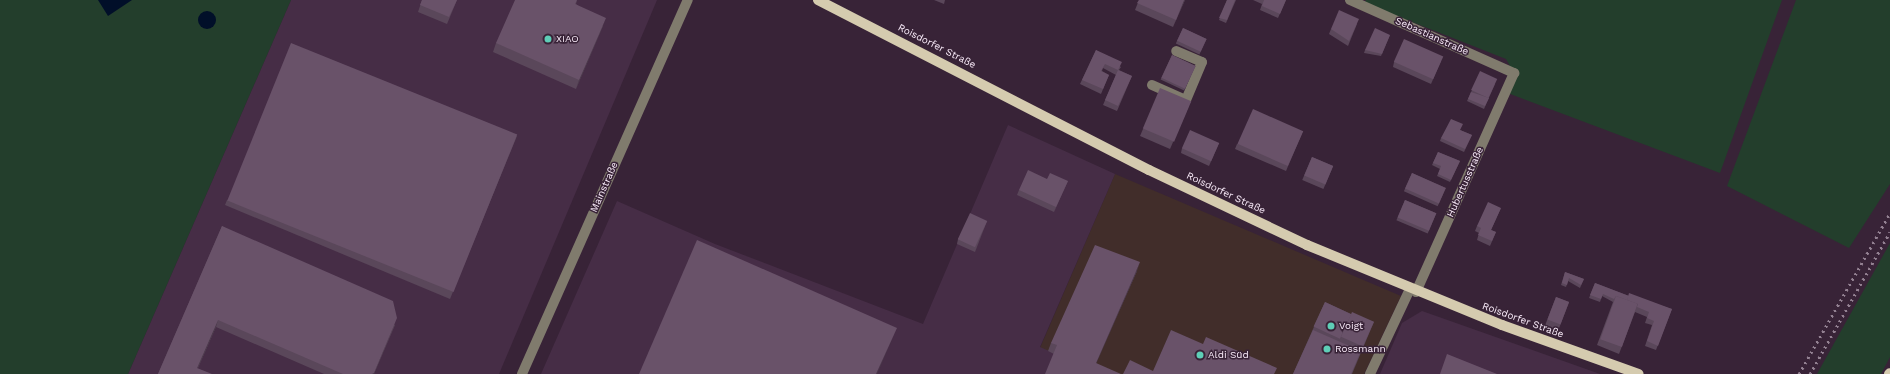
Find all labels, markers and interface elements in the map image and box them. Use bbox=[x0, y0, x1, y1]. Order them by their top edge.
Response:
street label: Sebastianstraße bbox=[1393, 14, 1471, 58]
street label: Roisdorfer Straße bbox=[896, 21, 978, 71]
place label: XIAO bbox=[556, 33, 579, 45]
marker: XIAO bbox=[543, 34, 553, 44]
street label: Hubertusstraße bbox=[1444, 145, 1486, 219]
street label: Mainstraße bbox=[588, 160, 620, 214]
street label: Roisdorfer Straße bbox=[1185, 169, 1267, 217]
street label: Roisdorfer Straße bbox=[1481, 300, 1565, 340]
place label: Voigt bbox=[1339, 320, 1363, 332]
marker: Voigt bbox=[1326, 321, 1336, 331]
place label: Rossmann bbox=[1335, 343, 1386, 355]
marker: Rossmann bbox=[1322, 344, 1332, 354]
place label: Aldi Süd bbox=[1208, 349, 1249, 361]
marker: Aldi Süd bbox=[1195, 350, 1205, 360]

